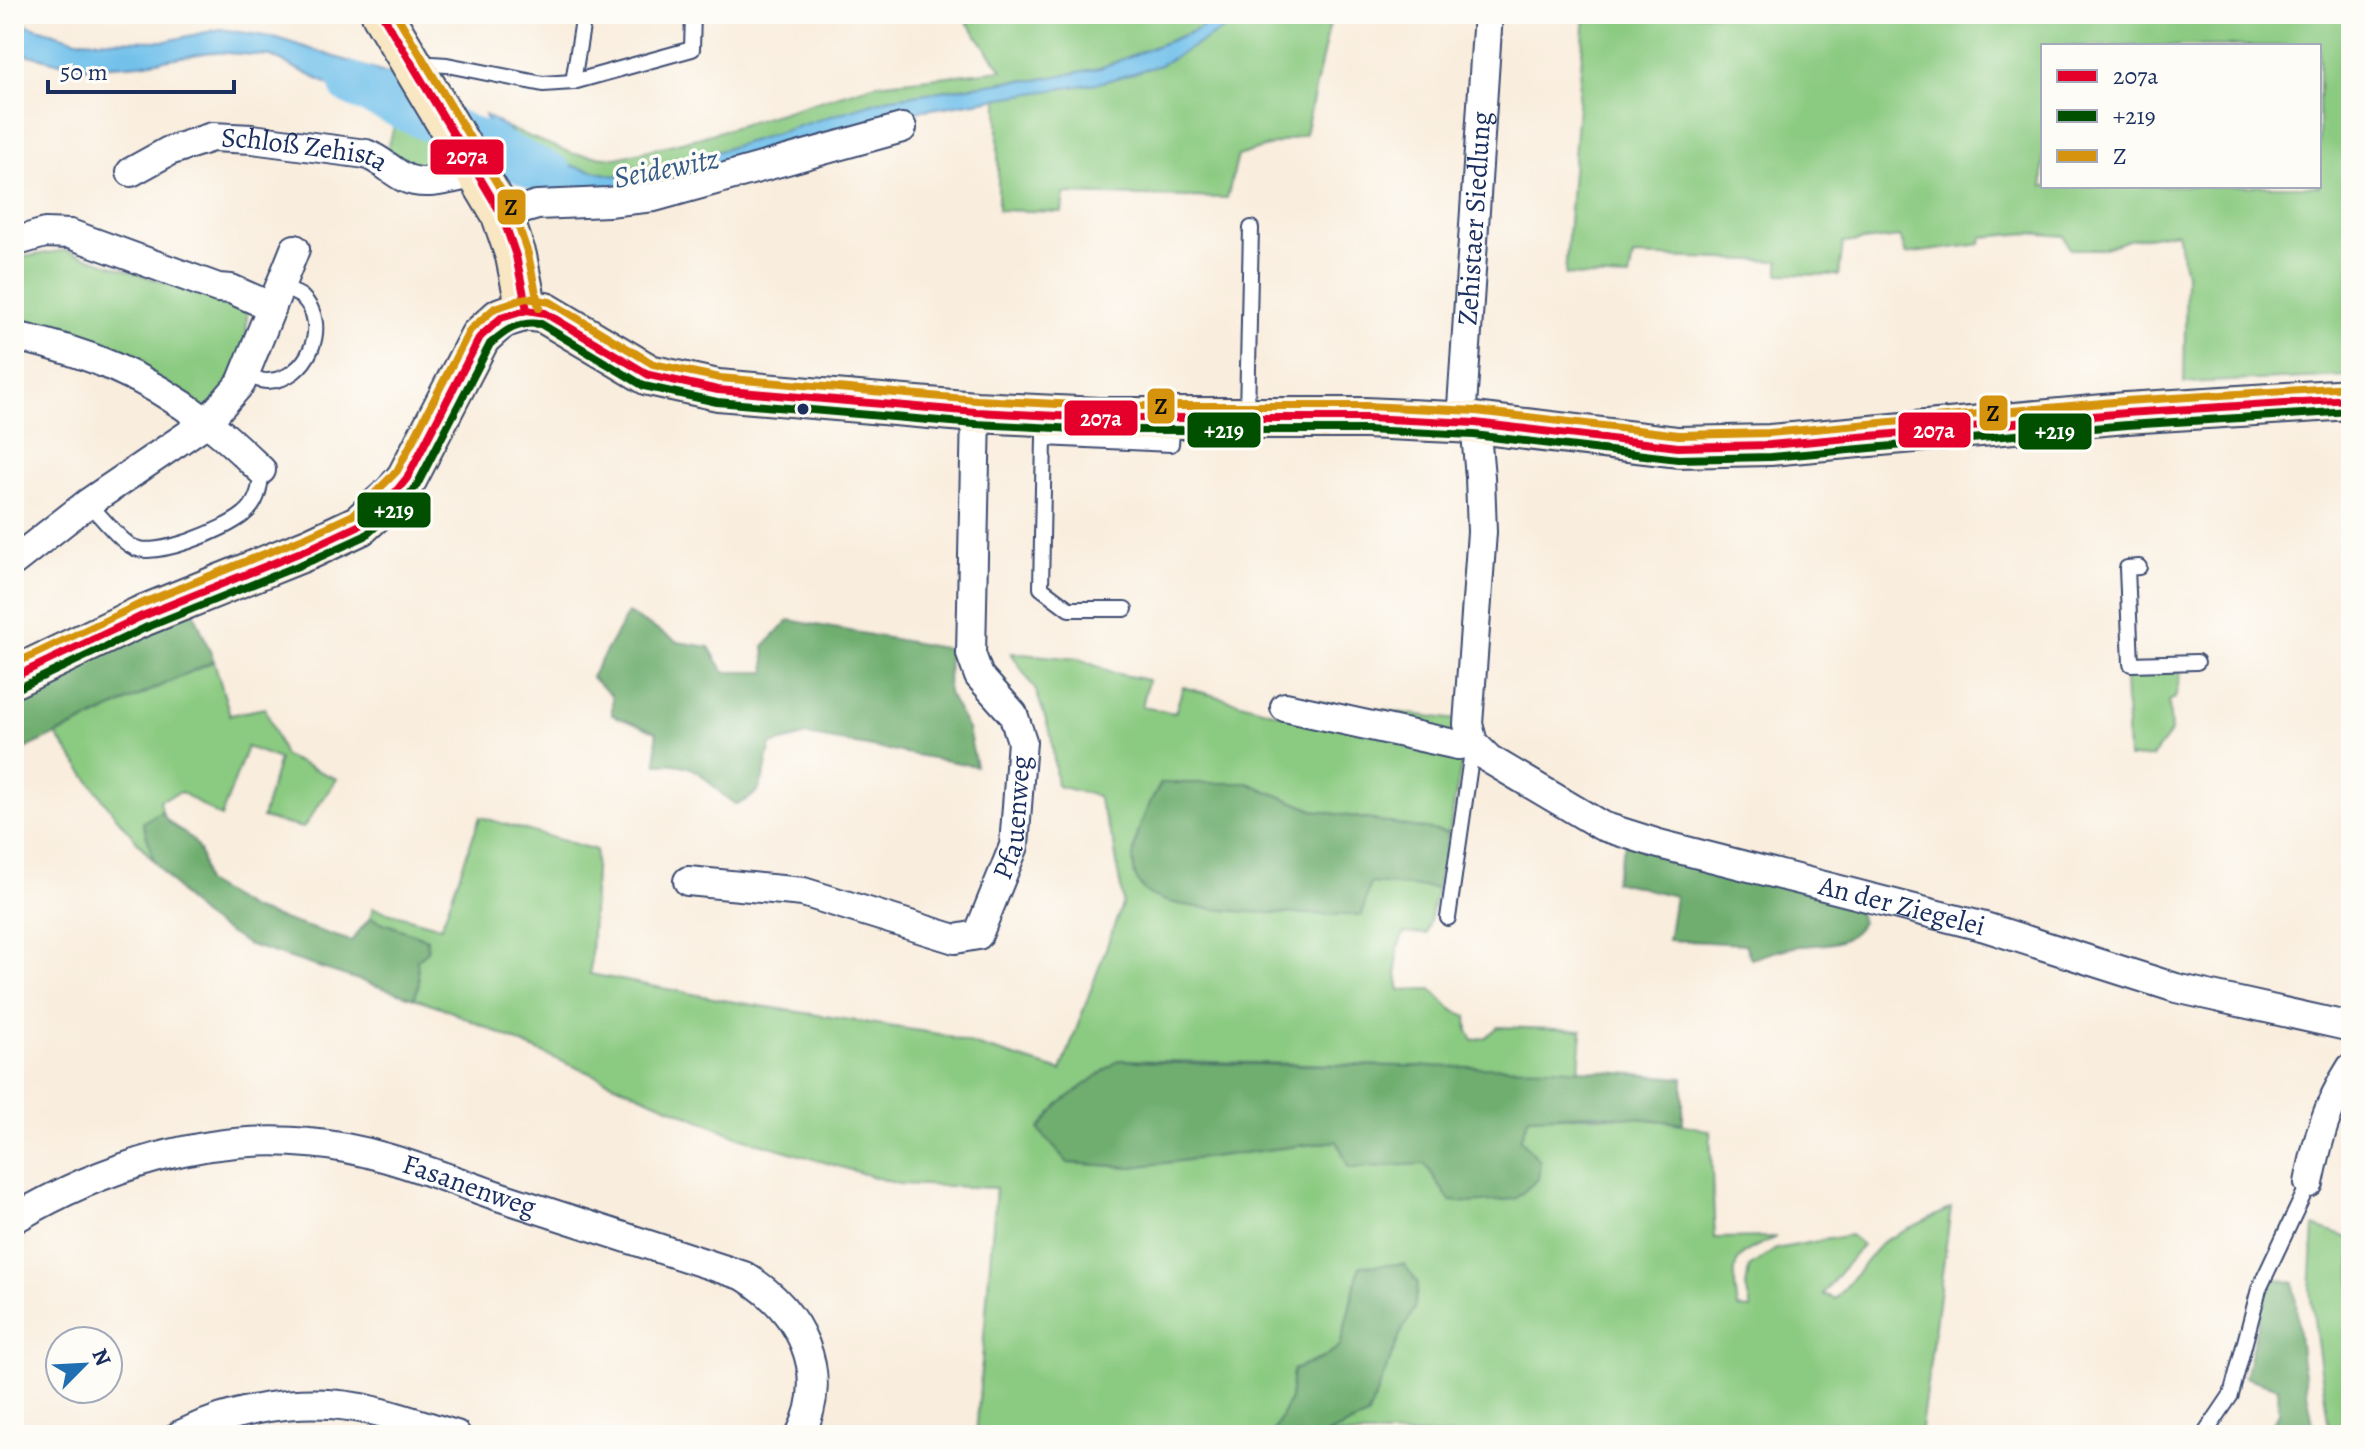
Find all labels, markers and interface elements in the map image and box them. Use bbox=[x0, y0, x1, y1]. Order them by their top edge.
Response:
scale bar bbox=[48, 44, 234, 94]
legend bbox=[2041, 44, 2321, 188]
text: 50 m bbox=[60, 56, 108, 88]
text: 207a bbox=[2113, 60, 2159, 92]
text: +219 bbox=[2113, 100, 2156, 132]
street label: Zehistaer Siedlung bbox=[1448, 110, 1501, 327]
street label: Schloß Zehista bbox=[220, 118, 396, 181]
line badge: 207a bbox=[429, 138, 505, 176]
water label: Seidewitz bbox=[610, 138, 722, 198]
text: Z bbox=[2113, 140, 2127, 172]
text: 207a bbox=[446, 142, 488, 172]
line badge: Z bbox=[496, 188, 527, 226]
text: Z bbox=[505, 193, 518, 223]
line badge: Z bbox=[1146, 387, 1176, 425]
text: Z bbox=[1155, 392, 1168, 422]
line badge: Z bbox=[1978, 394, 2009, 432]
line badge: 207a bbox=[1063, 399, 1139, 437]
text: Z bbox=[1987, 399, 2000, 429]
unlabelled marker bbox=[795, 401, 811, 417]
text: 207a bbox=[1080, 404, 1122, 434]
line badge: +219 bbox=[1186, 411, 1262, 449]
line badge: 207a bbox=[1897, 411, 1972, 449]
line badge: +219 bbox=[2017, 412, 2093, 451]
text: +219 bbox=[1204, 416, 1244, 446]
text: 207a bbox=[1913, 416, 1955, 446]
text: +219 bbox=[2035, 417, 2075, 447]
line badge: +219 bbox=[356, 491, 432, 529]
text: +219 bbox=[374, 496, 414, 526]
street label: Pfauenweg bbox=[983, 754, 1040, 885]
street label: An der Ziegelei bbox=[1814, 866, 1989, 945]
street label: Fasanenweg bbox=[398, 1145, 541, 1226]
north arrow bbox=[44, 1325, 124, 1405]
text: N bbox=[84, 1344, 118, 1371]

